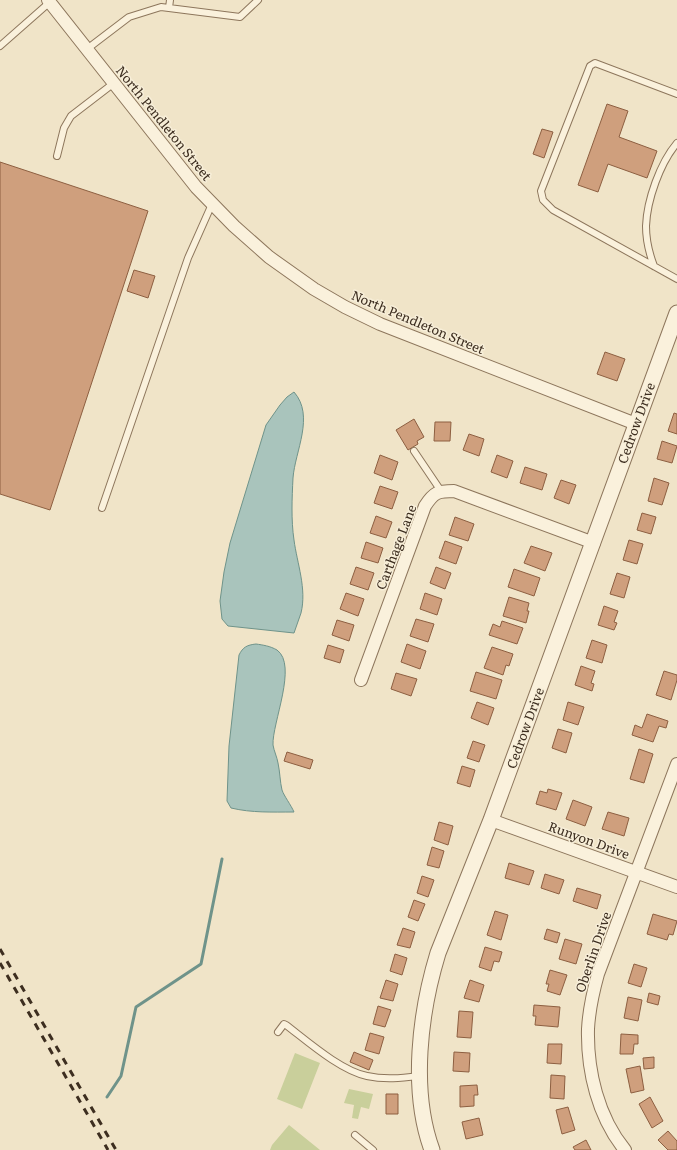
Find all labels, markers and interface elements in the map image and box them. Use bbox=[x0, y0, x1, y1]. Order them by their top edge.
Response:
street label: North Pendleton Street bbox=[112, 61, 217, 185]
street label: North Pendleton Street bbox=[349, 285, 488, 359]
street label: Cedrow Drive bbox=[612, 379, 659, 466]
street label: Carthage Lane bbox=[371, 501, 421, 592]
street label: Cedrow Drive bbox=[501, 684, 548, 771]
street label: Runyon Drive bbox=[546, 816, 633, 863]
street label: Oberlin Drive bbox=[570, 909, 615, 995]

